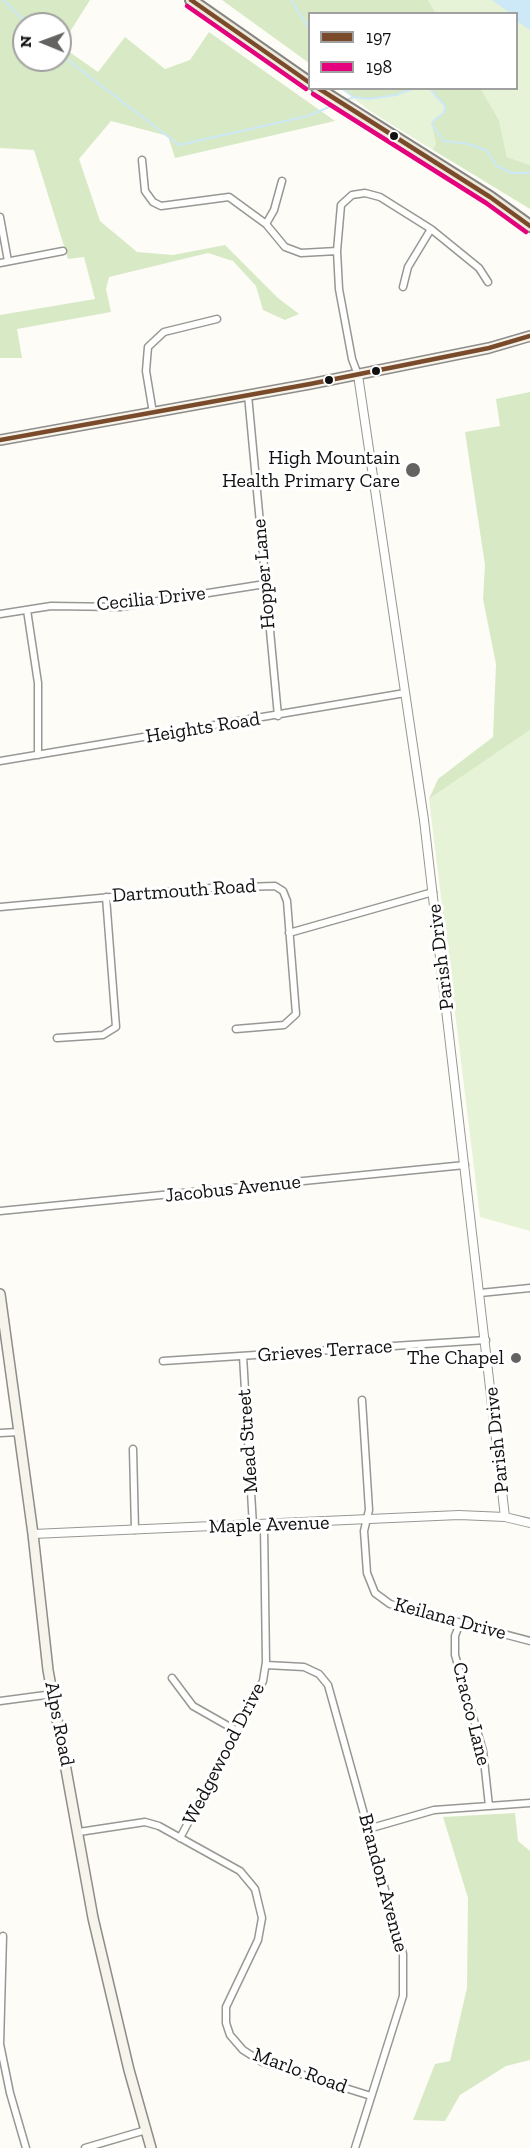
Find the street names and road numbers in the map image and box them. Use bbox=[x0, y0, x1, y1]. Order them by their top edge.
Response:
street label: Hopper Lane bbox=[247, 518, 281, 630]
street label: Cecilia Drive bbox=[95, 581, 207, 617]
street label: Heights Road bbox=[144, 707, 262, 749]
street label: Dartmouth Road bbox=[111, 874, 257, 908]
street label: Parish Drive bbox=[423, 903, 459, 1011]
street label: Jacobus Avenue bbox=[164, 1170, 302, 1208]
street label: Grieves Terrace bbox=[257, 1334, 393, 1368]
street label: Parish Drive bbox=[479, 1386, 515, 1494]
street label: Mead Street bbox=[232, 1388, 264, 1494]
street label: Maple Avenue bbox=[208, 1511, 330, 1539]
street label: Keilana Drive bbox=[391, 1593, 509, 1645]
street label: Cracco Lane bbox=[447, 1660, 495, 1768]
street label: Wedgewood Drive bbox=[178, 1679, 270, 1829]
street label: Alps Road bbox=[39, 1680, 79, 1768]
street label: Brandon Avenue bbox=[353, 1811, 413, 1955]
street label: Marlo Road bbox=[250, 2043, 350, 2099]

